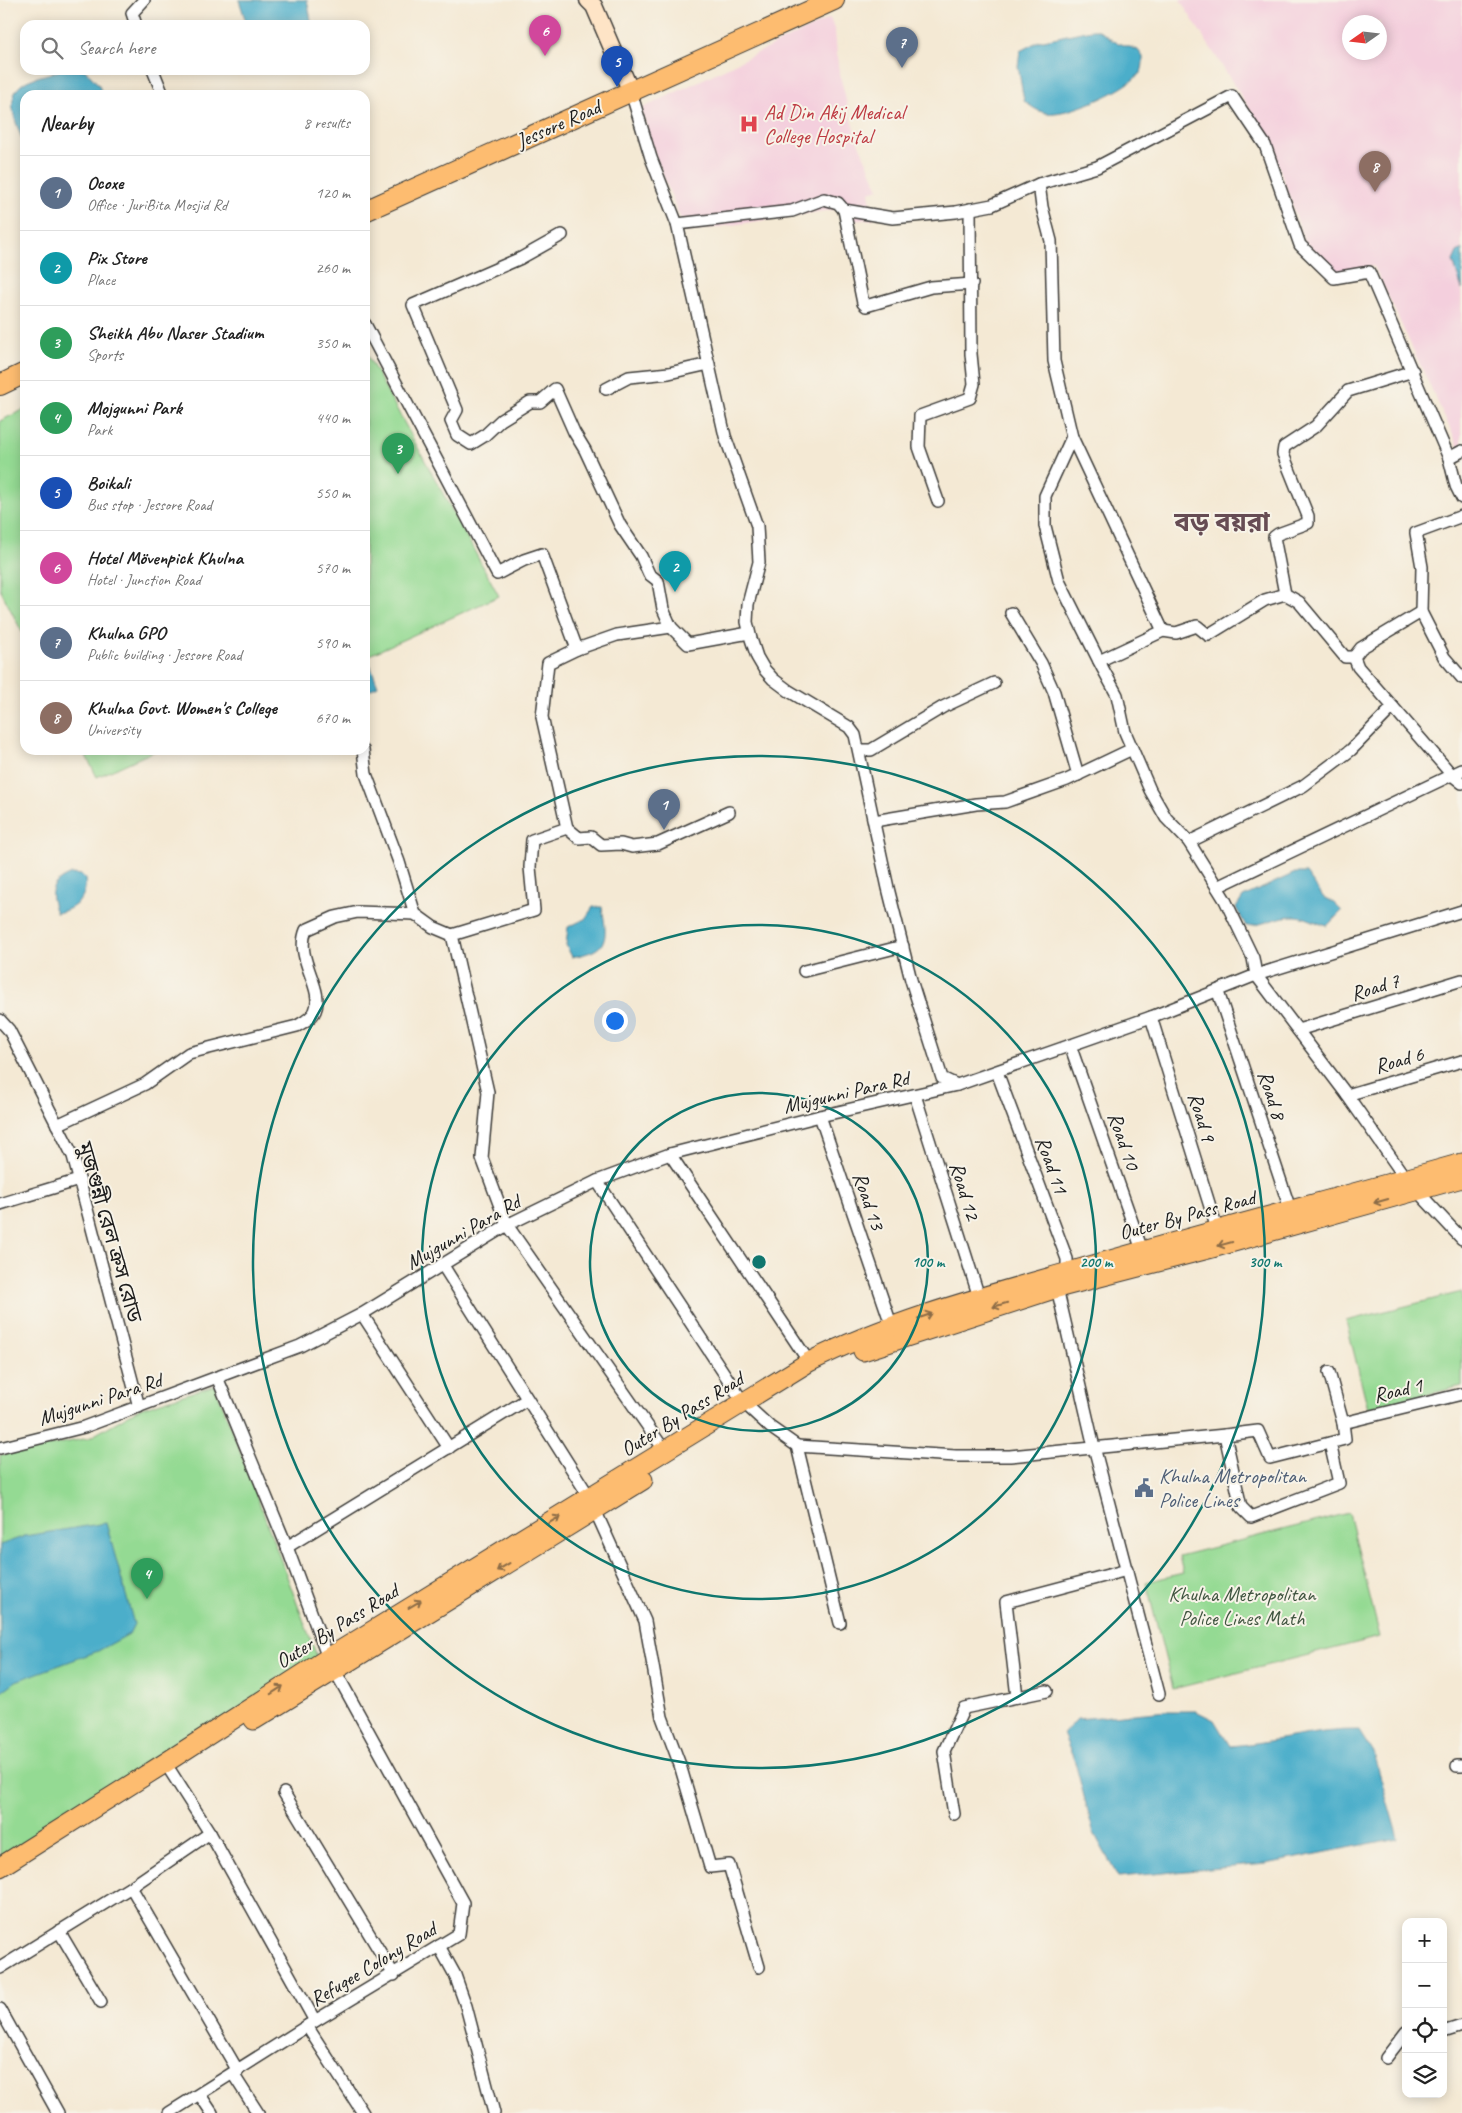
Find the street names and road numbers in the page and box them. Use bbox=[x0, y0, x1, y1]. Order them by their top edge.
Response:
street label: Jessore Road bbox=[511, 92, 608, 154]
street label: Road 7 bbox=[1347, 967, 1404, 1007]
street label: Road 6 bbox=[1372, 1041, 1427, 1079]
street label: Mujgunni Para Rd bbox=[781, 1064, 914, 1119]
street label: Road 8 bbox=[1252, 1067, 1293, 1125]
street label: Road 9 bbox=[1182, 1089, 1222, 1146]
street label: Road 10 bbox=[1102, 1109, 1146, 1175]
street label: Road 11 bbox=[1030, 1133, 1075, 1199]
street label: মুজগুন্নী রেল ক্রস রোড bbox=[72, 1138, 149, 1326]
street label: Road 12 bbox=[944, 1159, 987, 1225]
street label: Road 13 bbox=[847, 1169, 891, 1235]
street label: Outer By Pass Road bbox=[1116, 1184, 1261, 1246]
street label: Mujgunni Para Rd bbox=[401, 1187, 527, 1275]
street label: Outer By Pass Road bbox=[616, 1364, 751, 1462]
street label: Mujgunni Para Rd bbox=[35, 1366, 167, 1431]
street label: Road 1 bbox=[1371, 1371, 1427, 1408]
street label: Outer By Pass Road bbox=[271, 1576, 406, 1674]
street label: Refugee Colony Road bbox=[305, 1915, 443, 2012]

